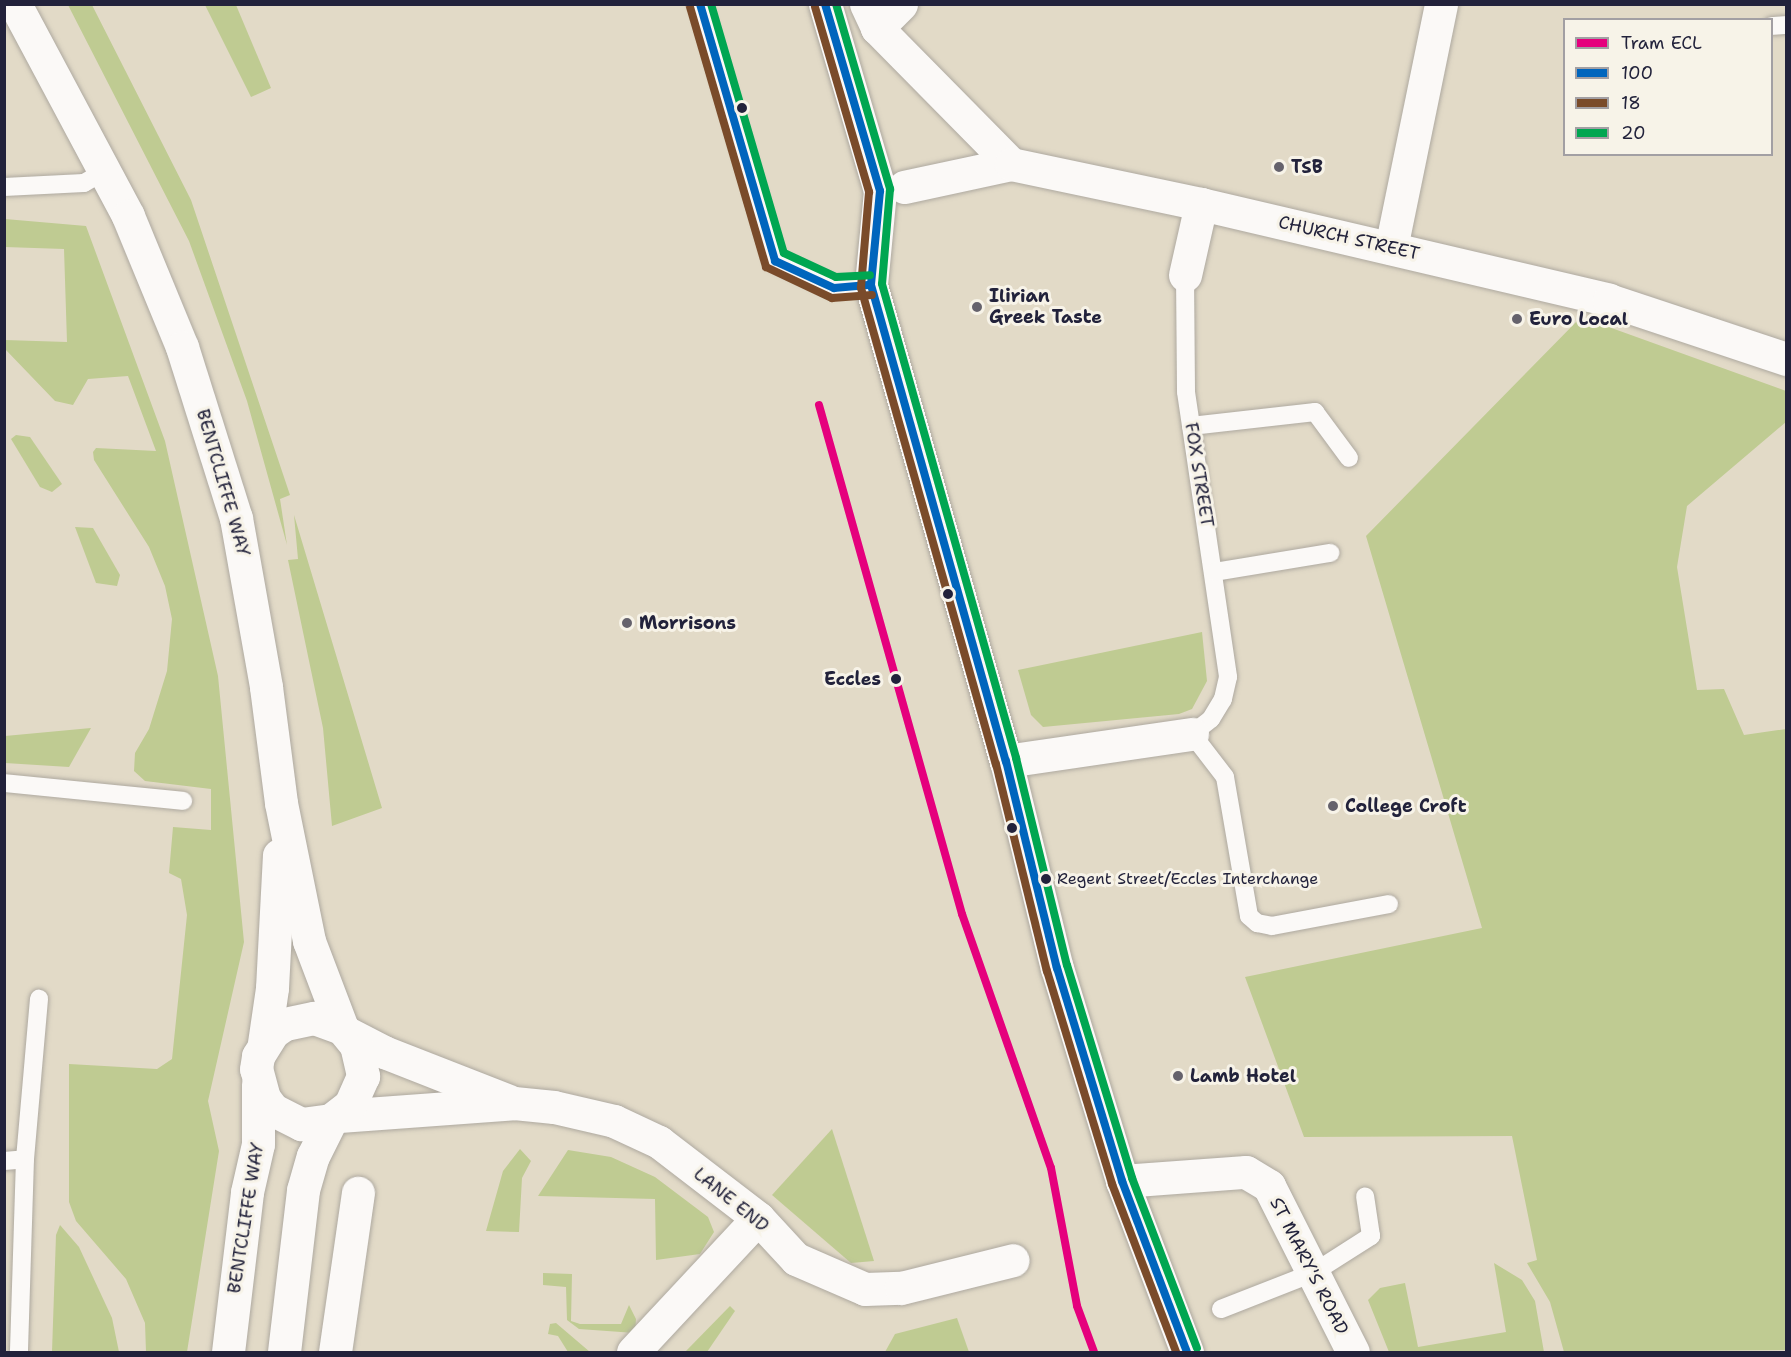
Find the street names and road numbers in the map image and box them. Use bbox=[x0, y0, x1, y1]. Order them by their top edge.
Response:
street label: CHURCH STREET bbox=[1276, 211, 1422, 265]
street label: BENTCLIFFE WAY bbox=[192, 407, 254, 559]
street label: FOX STREET bbox=[1180, 421, 1218, 529]
street label: BENTCLIFFE WAY bbox=[223, 1141, 269, 1295]
street label: LANE END bbox=[689, 1163, 773, 1237]
street label: ST MARY'S ROAD bbox=[1265, 1194, 1353, 1338]

